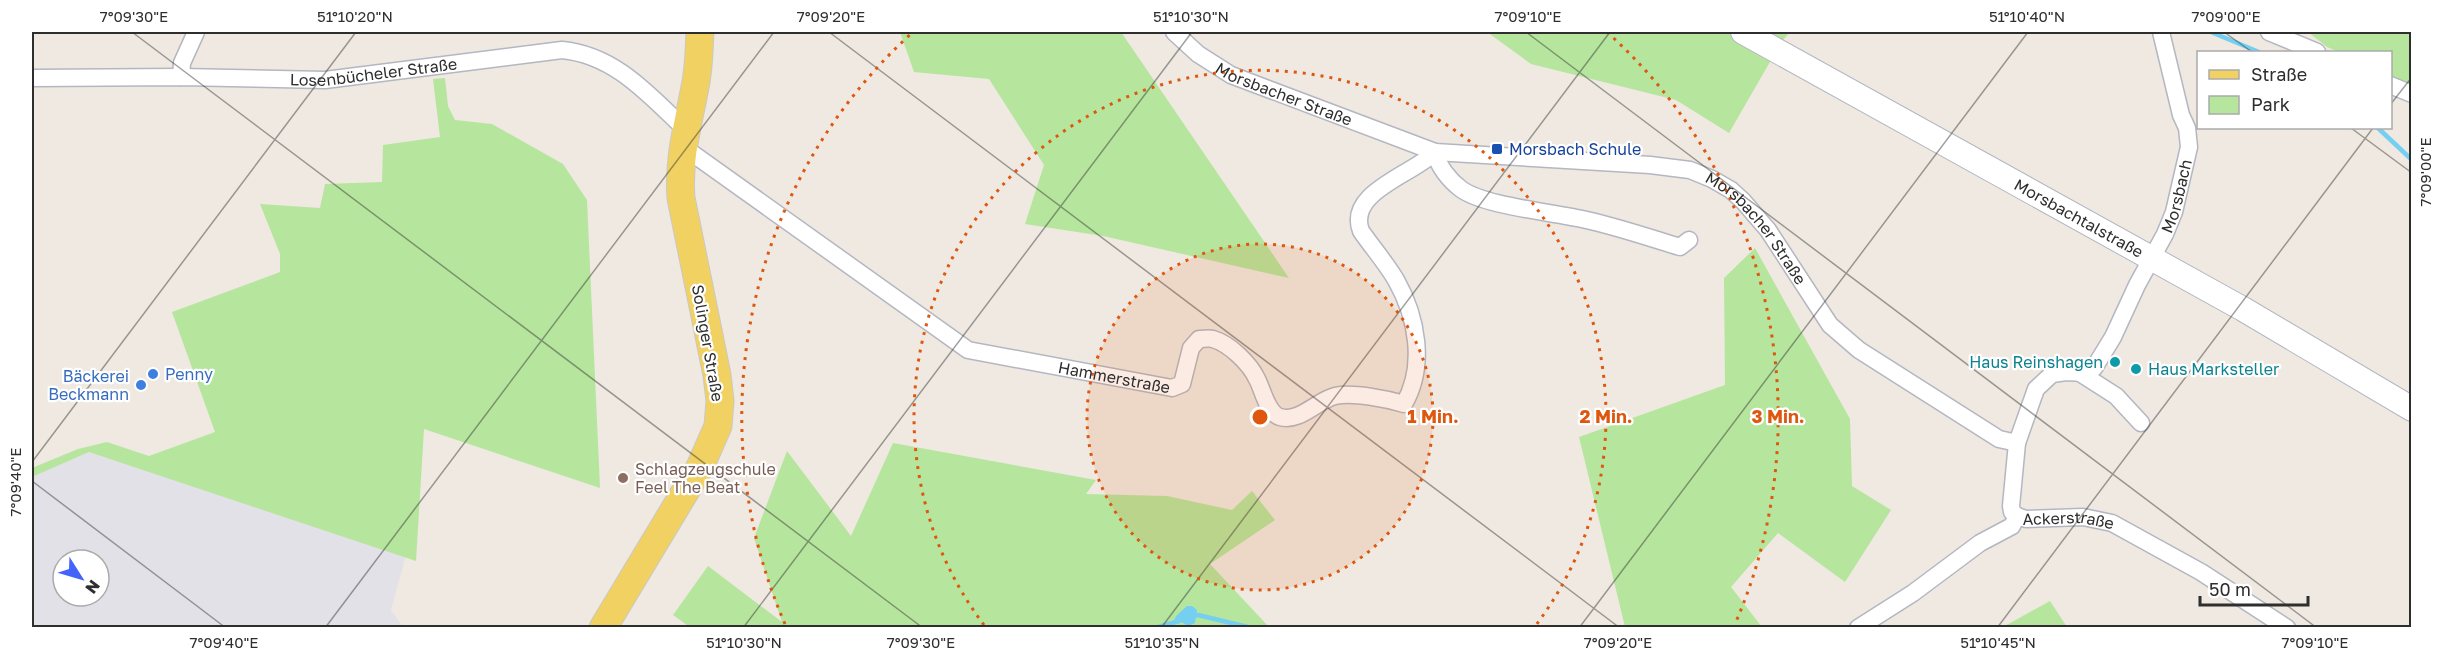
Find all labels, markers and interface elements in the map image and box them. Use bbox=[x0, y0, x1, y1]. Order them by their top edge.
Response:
text: 7°09'30"E bbox=[100, 7, 168, 25]
text: 51°10'20"N bbox=[317, 7, 393, 25]
text: 7°09'20"E bbox=[797, 7, 865, 25]
text: 51°10'30"N bbox=[1153, 7, 1229, 25]
text: 7°09'10"E bbox=[1494, 7, 1562, 25]
text: 51°10'40"N bbox=[1989, 7, 2065, 25]
text: 7°09'00"E bbox=[2191, 7, 2261, 25]
legend bbox=[2197, 51, 2392, 129]
street label: Losenbücheler Straße bbox=[290, 53, 458, 90]
street label: Morsbacher Straße bbox=[1212, 58, 1355, 130]
text: Straße bbox=[2251, 63, 2307, 85]
text: Park bbox=[2251, 93, 2290, 115]
text: 7°09'00"E bbox=[2416, 137, 2434, 207]
place label: Morsbach Schule bbox=[1509, 139, 1641, 159]
marker: Morsbach Schule bbox=[1490, 142, 1504, 156]
street label: Morsbach bbox=[2156, 157, 2196, 236]
street label: Morsbacher Straße bbox=[1702, 167, 1811, 288]
street label: Morsbachtalstraße bbox=[2011, 174, 2147, 262]
street label: Solinger Straße bbox=[688, 283, 728, 403]
place label: Haus Reinshagen bbox=[1969, 352, 2103, 372]
marker: Haus Reinshagen bbox=[2108, 355, 2122, 369]
street label: Hammerstraße bbox=[1056, 357, 1172, 397]
place label: Haus Marksteller bbox=[2148, 359, 2279, 379]
marker: Haus Marksteller bbox=[2129, 362, 2143, 376]
place label: Penny bbox=[165, 364, 213, 384]
place label: Bäckerei Beckmann bbox=[48, 366, 129, 404]
marker: Penny bbox=[146, 367, 160, 381]
marker: Bäckerei Beckmann bbox=[134, 378, 148, 392]
text: 1 Min. bbox=[1407, 405, 1459, 427]
text: 2 Min. bbox=[1579, 405, 1633, 427]
text: 3 Min. bbox=[1751, 405, 1805, 427]
centre of rings bbox=[1250, 407, 1270, 427]
text: 7°09'40"E bbox=[6, 448, 24, 516]
place label: Schlagzeugschule Feel The Beat bbox=[635, 459, 776, 497]
marker: Schlagzeugschule Feel The Beat bbox=[616, 471, 630, 485]
street label: Ackerstraße bbox=[2022, 507, 2116, 533]
north arrow bbox=[51, 548, 111, 608]
scale bar bbox=[2200, 569, 2308, 607]
text: N bbox=[81, 576, 105, 598]
text: 50 m bbox=[2209, 578, 2251, 600]
text: 7°09'40"E bbox=[190, 633, 258, 651]
text: 51°10'30"N bbox=[706, 633, 782, 651]
text: 7°09'30"E bbox=[887, 633, 955, 651]
text: 51°10'35"N bbox=[1124, 633, 1200, 651]
text: 7°09'20"E bbox=[1584, 633, 1652, 651]
text: 51°10'45"N bbox=[1960, 633, 2036, 651]
text: 7°09'10"E bbox=[2281, 633, 2349, 651]

